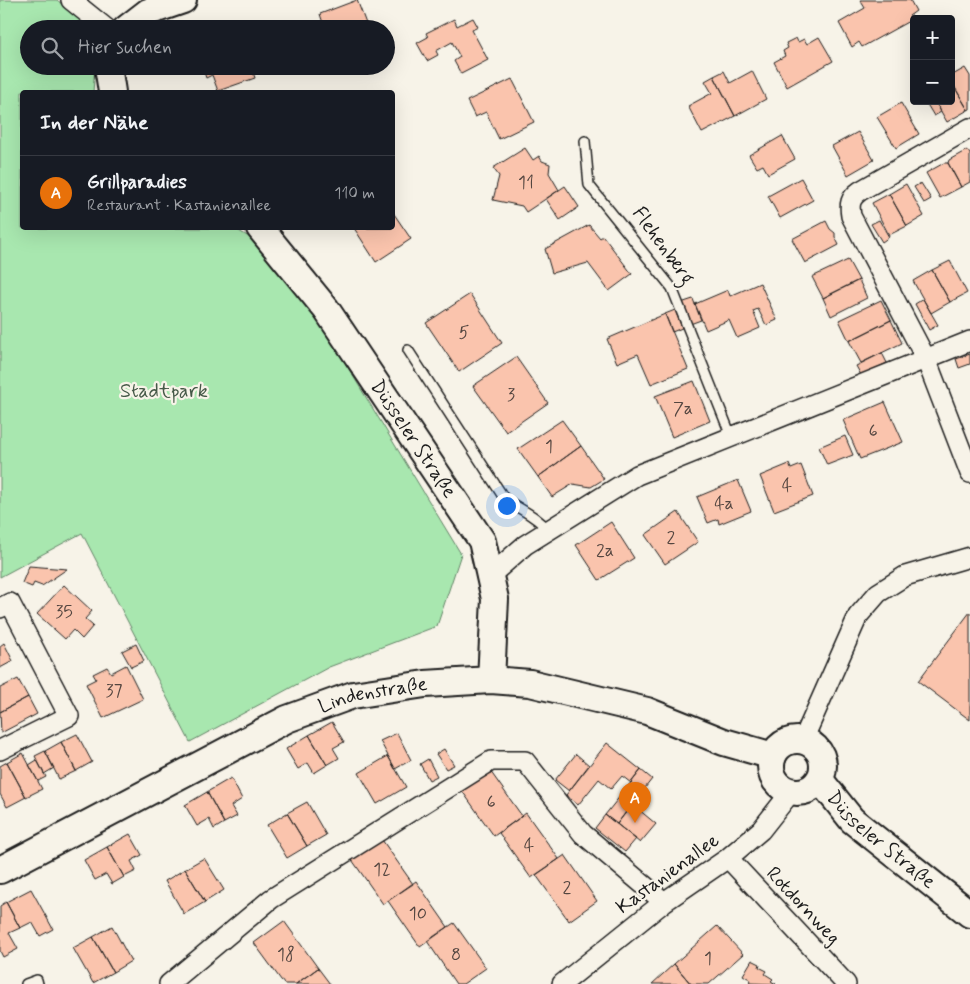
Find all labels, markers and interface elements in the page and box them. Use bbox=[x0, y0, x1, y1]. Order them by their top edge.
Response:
map controls bbox=[910, 15, 955, 105]
button: + bbox=[910, 15, 955, 60]
search box bbox=[20, 20, 395, 75]
icon: search bbox=[38, 34, 66, 62]
text: Hier suchen bbox=[78, 35, 172, 60]
button: − bbox=[910, 60, 955, 105]
text: In der Nähe bbox=[40, 109, 148, 137]
text: Grillparadies bbox=[87, 170, 187, 195]
house number: 11 bbox=[518, 171, 534, 195]
text: A bbox=[51, 183, 61, 204]
text: 110 m bbox=[334, 183, 375, 204]
text: Restaurant · Kastanienallee bbox=[87, 195, 271, 216]
street label: Flehenberg bbox=[624, 201, 701, 292]
house number: 5 bbox=[459, 321, 470, 345]
street label: Düsseler Straße bbox=[364, 374, 463, 504]
park label: Stadtpark bbox=[120, 378, 208, 405]
house number: 3 bbox=[507, 383, 515, 407]
house number: 7a bbox=[673, 397, 693, 421]
house number: 6 bbox=[868, 419, 878, 443]
house number: 1 bbox=[545, 435, 553, 459]
house number: 4 bbox=[782, 474, 792, 498]
house number: 4a bbox=[714, 492, 734, 516]
your location bbox=[494, 493, 520, 519]
house number: 2 bbox=[667, 526, 676, 550]
house number: 2a bbox=[596, 539, 614, 563]
house number: 35 bbox=[55, 600, 73, 624]
street label: Lindenstraße bbox=[315, 670, 429, 720]
house number: 37 bbox=[105, 679, 123, 703]
pin: A bbox=[619, 782, 651, 823]
street label: Düsseler Straße bbox=[820, 785, 942, 895]
house number: 6 bbox=[486, 790, 496, 814]
street label: Kastanienallee bbox=[611, 827, 725, 921]
house number: 4 bbox=[524, 834, 534, 858]
house number: 12 bbox=[373, 858, 391, 882]
street label: Rotdornweg bbox=[760, 861, 846, 951]
house number: 2 bbox=[563, 876, 572, 900]
house number: 10 bbox=[409, 902, 427, 926]
house number: 18 bbox=[277, 943, 295, 967]
house number: 8 bbox=[451, 943, 461, 967]
house number: 1 bbox=[704, 947, 712, 971]

